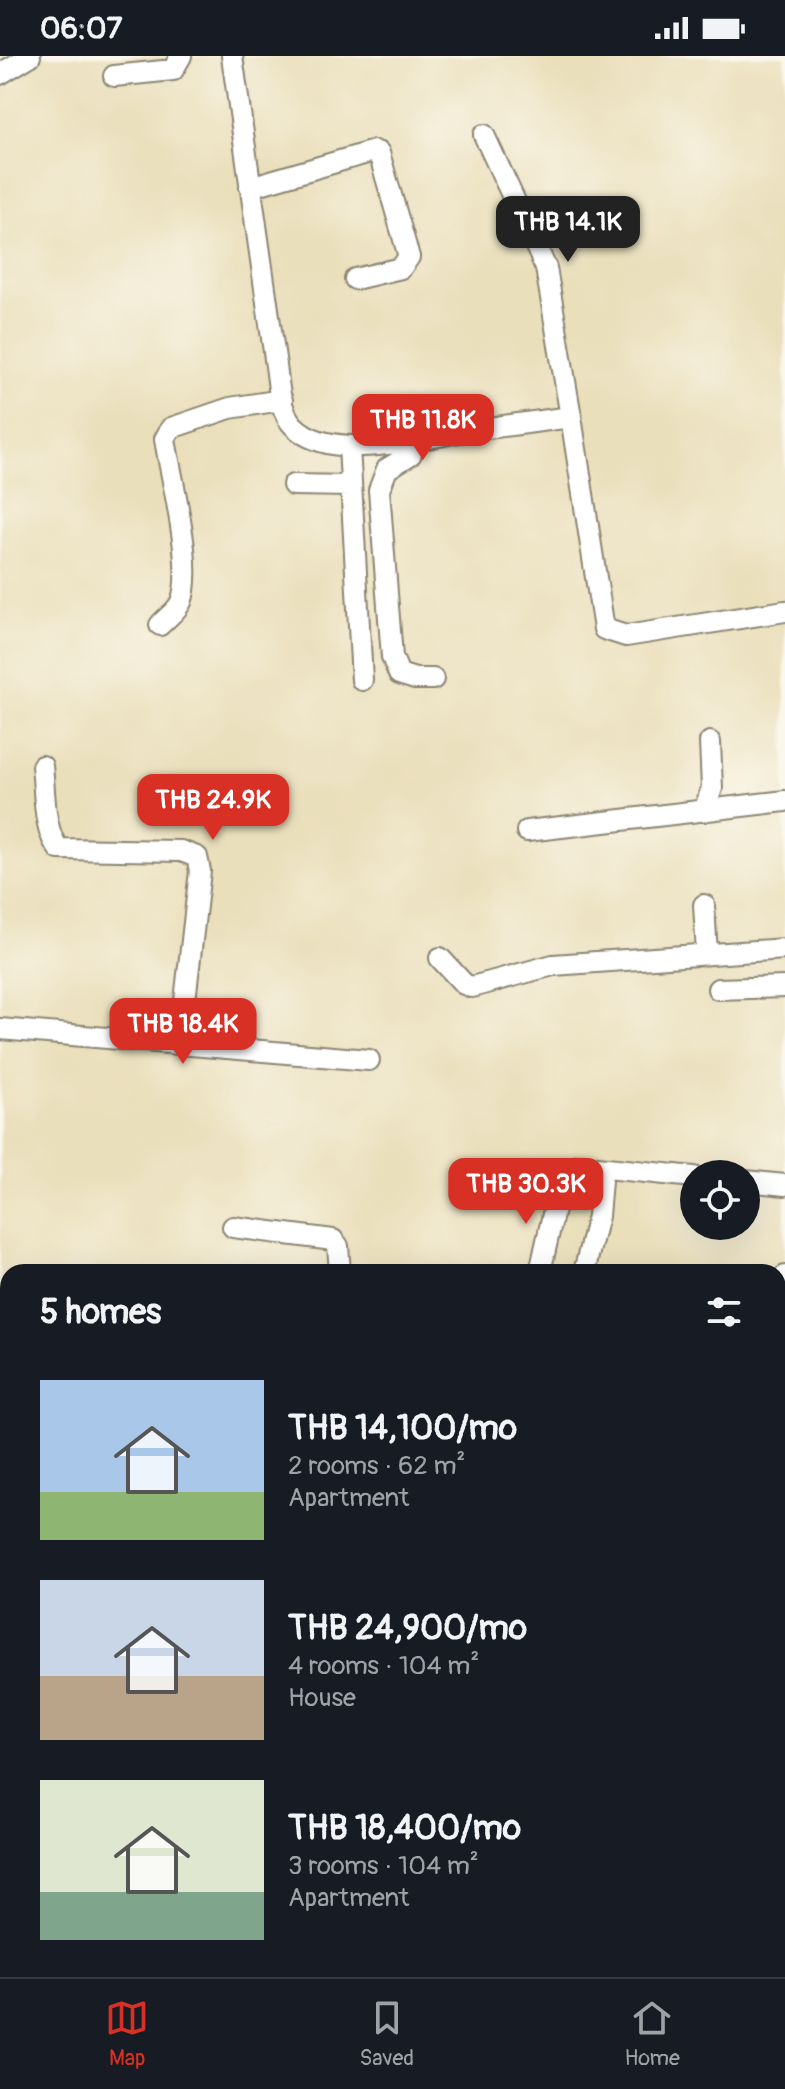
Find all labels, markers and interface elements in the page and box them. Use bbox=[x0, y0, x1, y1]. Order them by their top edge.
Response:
text: 06:07 bbox=[40, 10, 122, 47]
pin: THB 14.1K bbox=[476, 196, 660, 264]
text: THB 14.1K bbox=[514, 206, 622, 238]
pin: THB 11.8K bbox=[331, 394, 515, 462]
text: THB 11.8K bbox=[370, 404, 476, 436]
pin: THB 24.9K bbox=[121, 774, 305, 842]
text: THB 24.9K bbox=[155, 784, 271, 816]
pin: THB 18.4K bbox=[91, 998, 275, 1066]
text: THB 18.4K bbox=[128, 1008, 238, 1040]
pin: THB 30.3K bbox=[434, 1158, 618, 1226]
map controls bbox=[680, 1160, 760, 1240]
button: locate bbox=[680, 1160, 760, 1240]
text: THB 30.3K bbox=[466, 1168, 586, 1200]
icon: filters bbox=[702, 1290, 746, 1334]
text: 5 homes bbox=[40, 1291, 161, 1334]
text: THB 14,100/mo bbox=[288, 1407, 517, 1450]
icon: home bbox=[104, 1412, 200, 1508]
text: 2 rooms · 62 m² bbox=[288, 1450, 465, 1482]
text: Apartment bbox=[288, 1482, 409, 1514]
text: THB 24,900/mo bbox=[288, 1607, 527, 1650]
icon: home bbox=[104, 1612, 200, 1708]
text: 4 rooms · 104 m² bbox=[288, 1650, 479, 1682]
text: House bbox=[288, 1682, 356, 1714]
text: THB 18,400/mo bbox=[288, 1807, 521, 1850]
icon: home bbox=[104, 1812, 200, 1908]
text: 3 rooms · 104 m² bbox=[288, 1850, 479, 1882]
text: Apartment bbox=[288, 1882, 409, 1914]
tab: Map bbox=[105, 1996, 149, 2072]
tab: Saved bbox=[359, 1996, 414, 2072]
tab: Home bbox=[624, 1996, 680, 2072]

